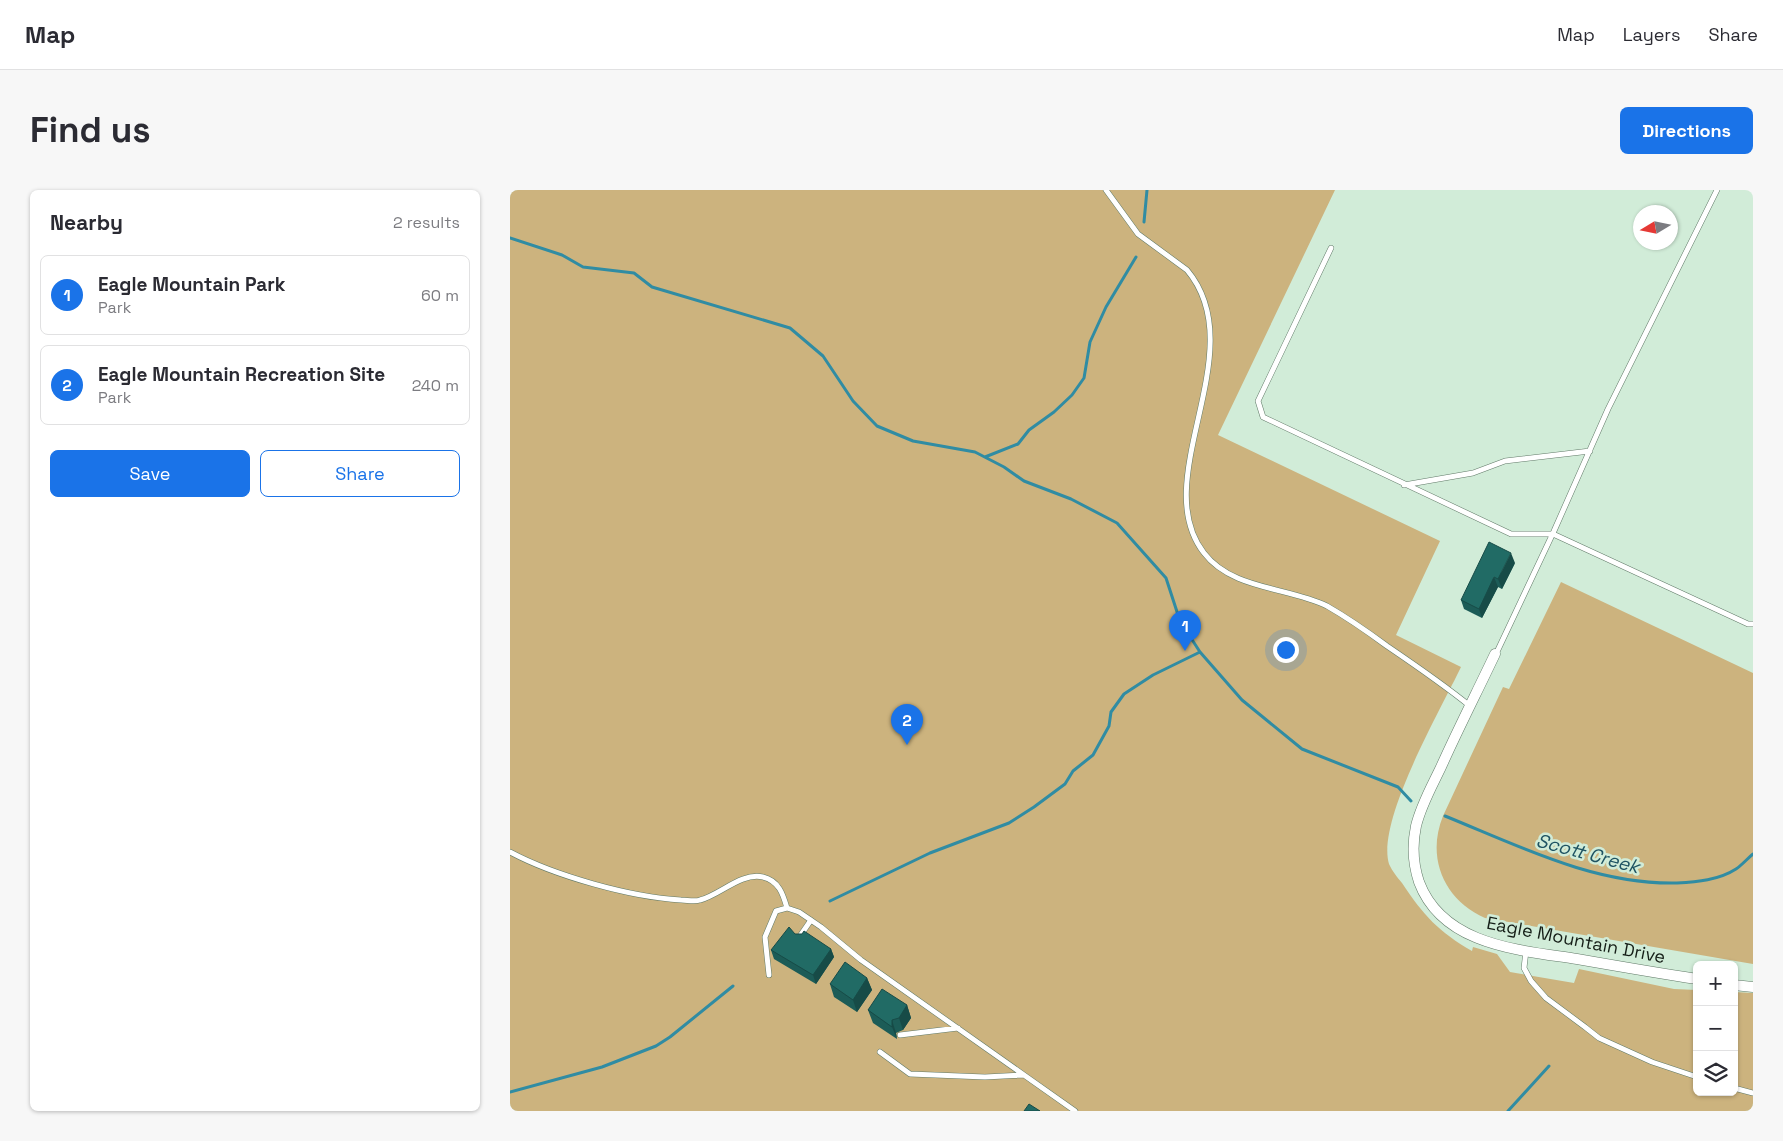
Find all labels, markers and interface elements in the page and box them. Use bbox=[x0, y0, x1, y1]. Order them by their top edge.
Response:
text: Map bbox=[25, 19, 75, 50]
text: Map bbox=[1557, 23, 1595, 46]
text: Layers bbox=[1623, 23, 1680, 46]
text: Share bbox=[1708, 23, 1758, 46]
button: Directions bbox=[1620, 107, 1753, 154]
text: Find us bbox=[30, 108, 151, 152]
north arrow bbox=[1633, 205, 1678, 250]
text: Nearby bbox=[50, 209, 123, 236]
text: 2 results bbox=[393, 212, 460, 233]
text: Eagle Mountain Park bbox=[98, 272, 286, 297]
text: 1 bbox=[63, 285, 71, 306]
text: 60 m bbox=[421, 285, 459, 306]
text: Park bbox=[98, 297, 131, 318]
text: Eagle Mountain Recreation Site bbox=[98, 362, 385, 387]
text: 2 bbox=[62, 375, 72, 396]
text: 240 m bbox=[412, 375, 459, 396]
text: Park bbox=[98, 387, 131, 408]
button: Save bbox=[50, 450, 250, 497]
button: Share bbox=[260, 450, 460, 497]
pin: 1 bbox=[1169, 610, 1201, 651]
your location bbox=[1273, 637, 1299, 663]
pin: 2 bbox=[891, 704, 923, 745]
water label: Scott Creek bbox=[1533, 828, 1645, 880]
street label: Eagle Mountain Drive bbox=[1485, 911, 1667, 968]
map controls bbox=[1693, 961, 1738, 1096]
button: + bbox=[1693, 961, 1738, 1006]
button: − bbox=[1693, 1006, 1738, 1051]
button: layers bbox=[1693, 1051, 1738, 1096]

